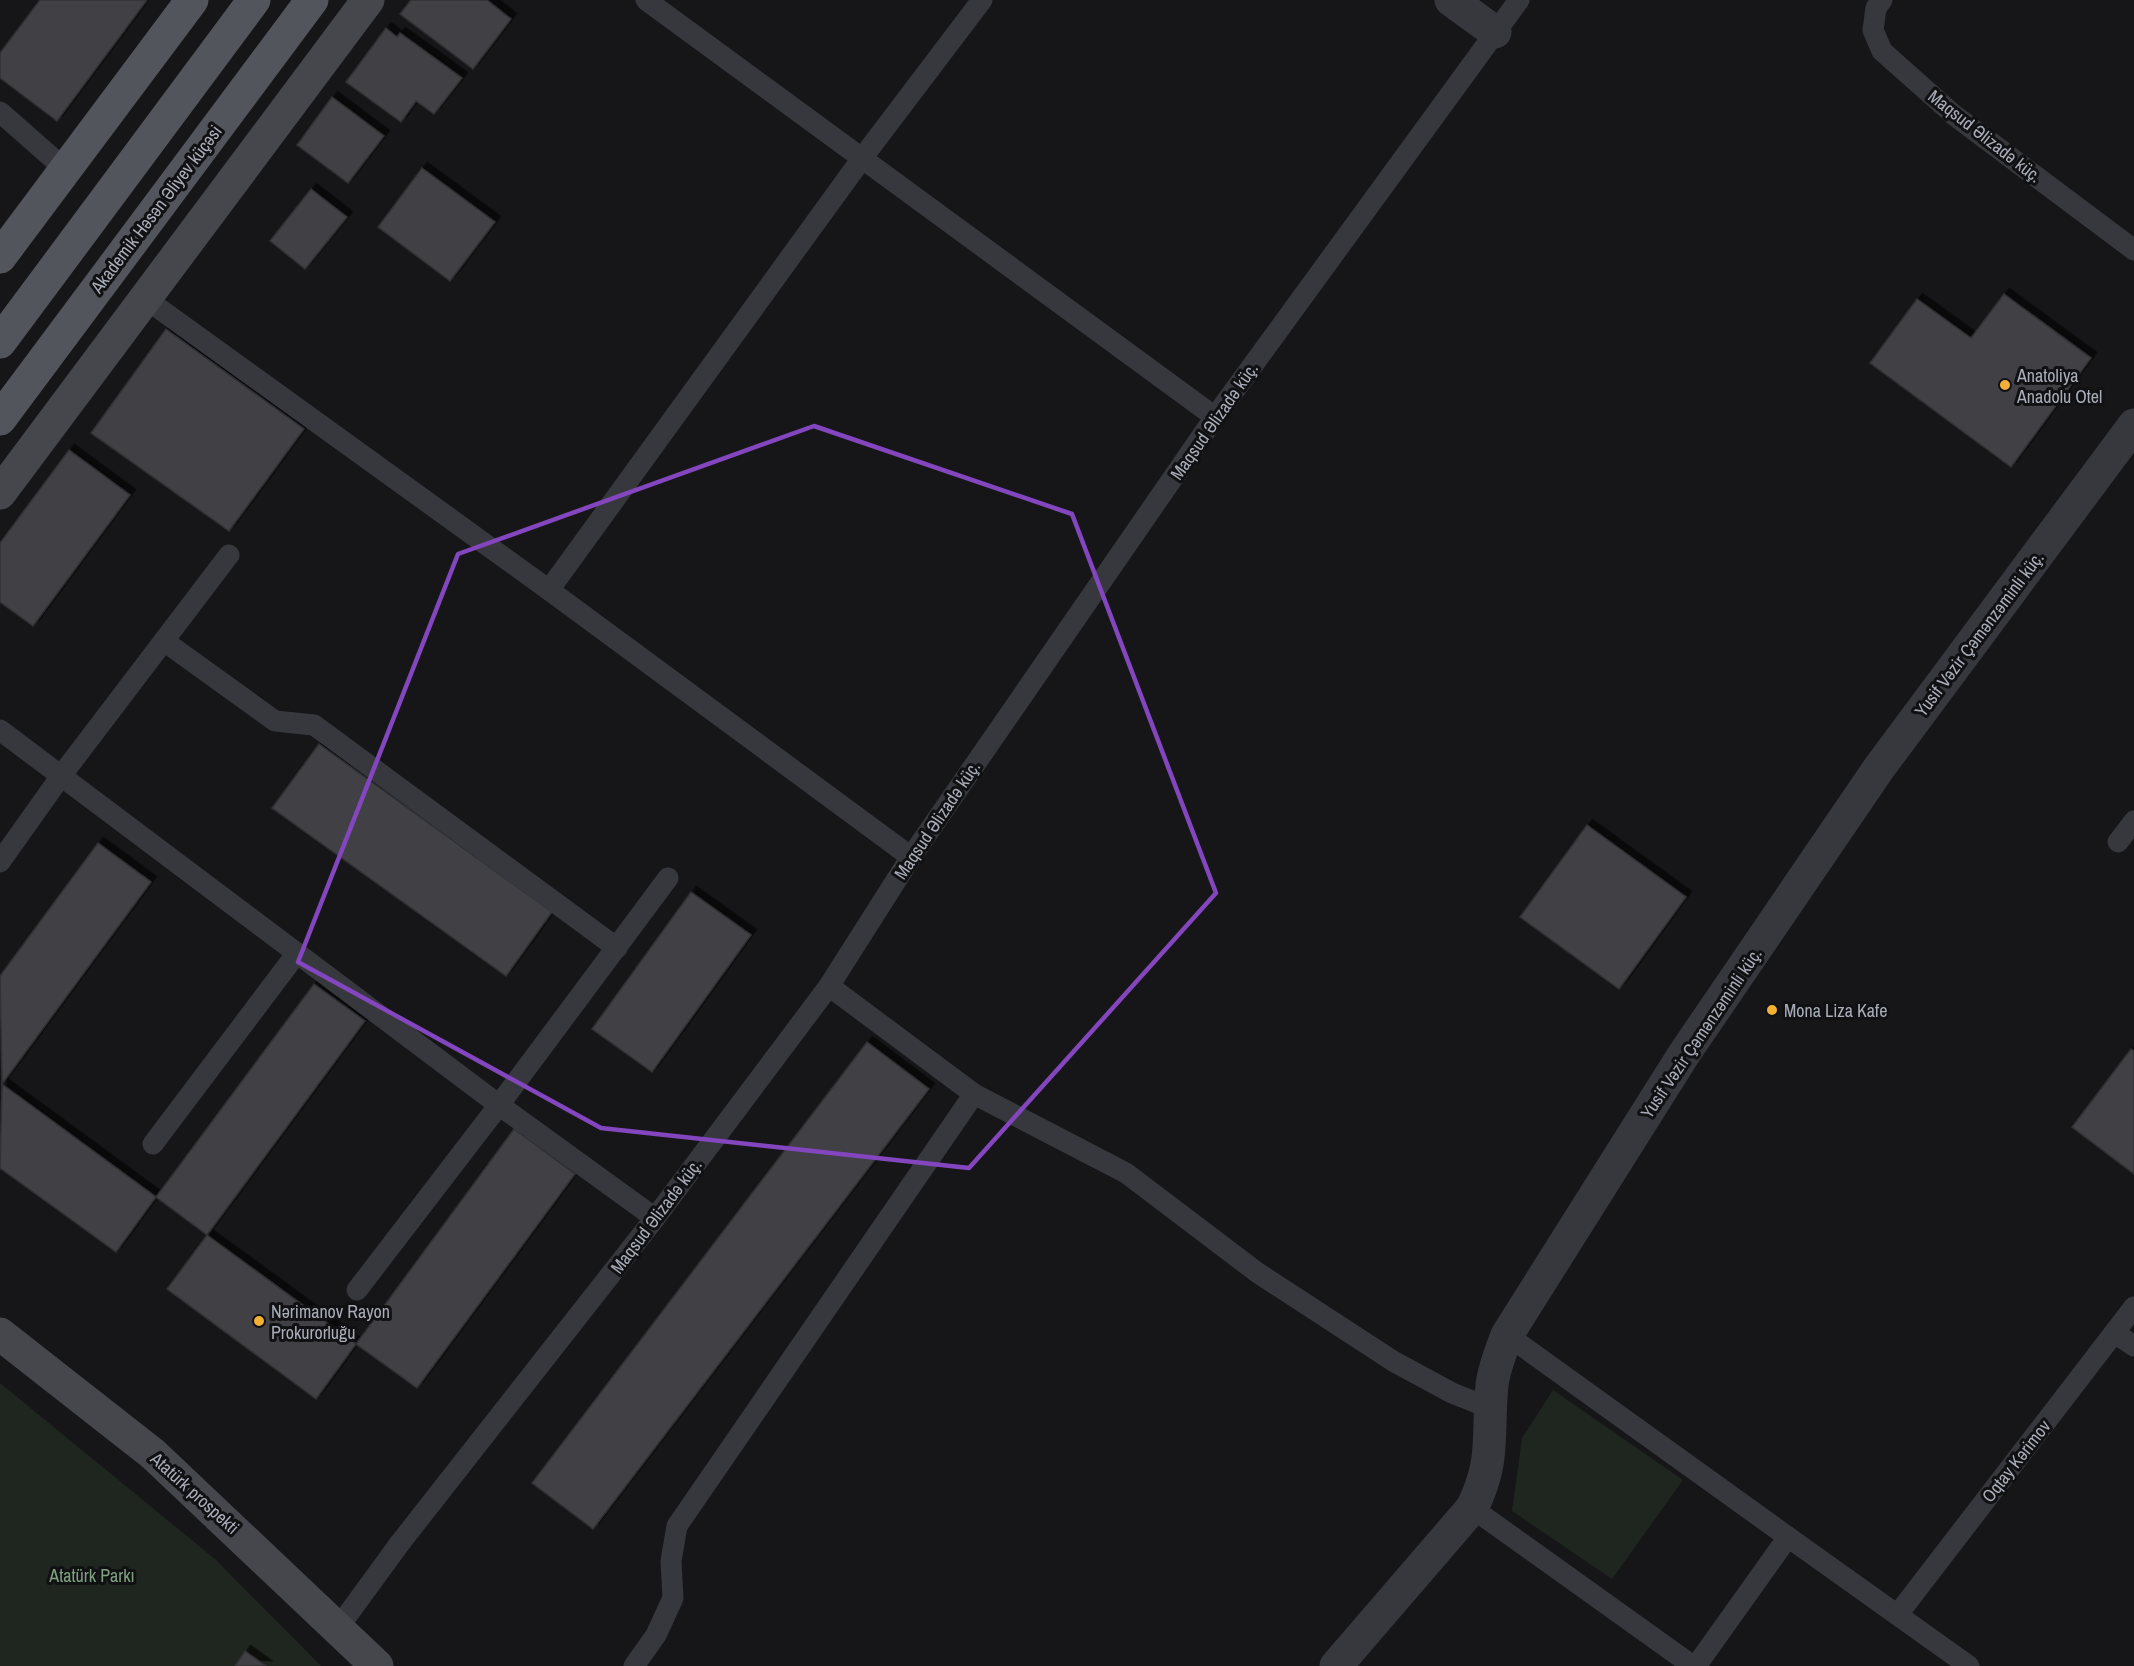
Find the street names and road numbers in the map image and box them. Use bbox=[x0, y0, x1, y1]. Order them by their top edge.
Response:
street label: Maqsud Əlizadə küç. bbox=[1923, 84, 2047, 188]
street label: Akademik Həsən Əliyev küçəsi bbox=[84, 120, 227, 299]
street label: Maqsud Əlizadə küç. bbox=[1164, 357, 1264, 485]
street label: Yusif Vəzir Çəmənzəminli küç. bbox=[1909, 546, 2049, 722]
street label: Maqsud Əlizadə küç. bbox=[888, 756, 986, 884]
street label: Yusif Vəzir Çəmənzəminli küç. bbox=[1634, 943, 1768, 1123]
street label: Maqsud Əlizadə küç. bbox=[604, 1153, 708, 1279]
street label: Oqtay Kərimov bbox=[1976, 1414, 2057, 1507]
street label: Atatürk prospekti bbox=[144, 1446, 245, 1540]

